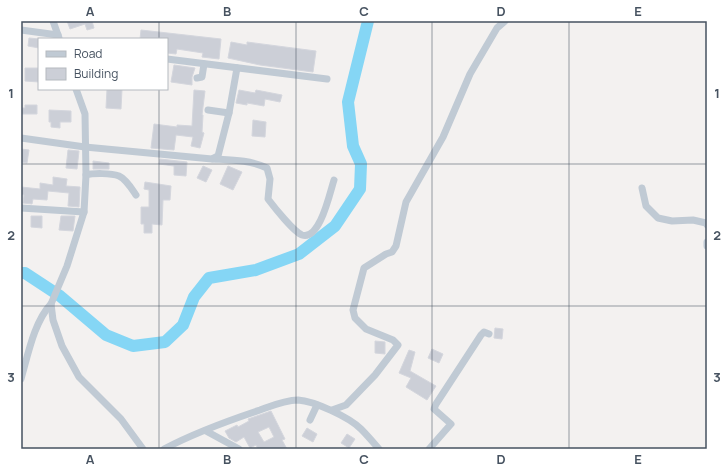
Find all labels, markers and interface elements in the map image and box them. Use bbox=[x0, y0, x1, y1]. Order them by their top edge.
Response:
text: A bbox=[86, 2, 95, 20]
text: B bbox=[223, 2, 231, 20]
text: C bbox=[359, 2, 369, 20]
text: D bbox=[496, 2, 506, 20]
text: E bbox=[634, 2, 642, 20]
legend bbox=[38, 38, 168, 90]
text: Road bbox=[74, 45, 102, 62]
text: Building bbox=[74, 65, 118, 82]
text: 1 bbox=[8, 84, 14, 102]
text: 1 bbox=[714, 84, 720, 102]
text: 2 bbox=[7, 226, 15, 244]
text: 2 bbox=[713, 226, 721, 244]
text: 3 bbox=[7, 368, 15, 386]
text: 3 bbox=[713, 368, 721, 386]
text: A bbox=[86, 450, 95, 468]
text: B bbox=[223, 450, 231, 468]
text: C bbox=[359, 450, 369, 468]
text: D bbox=[496, 450, 506, 468]
text: E bbox=[634, 450, 642, 468]

